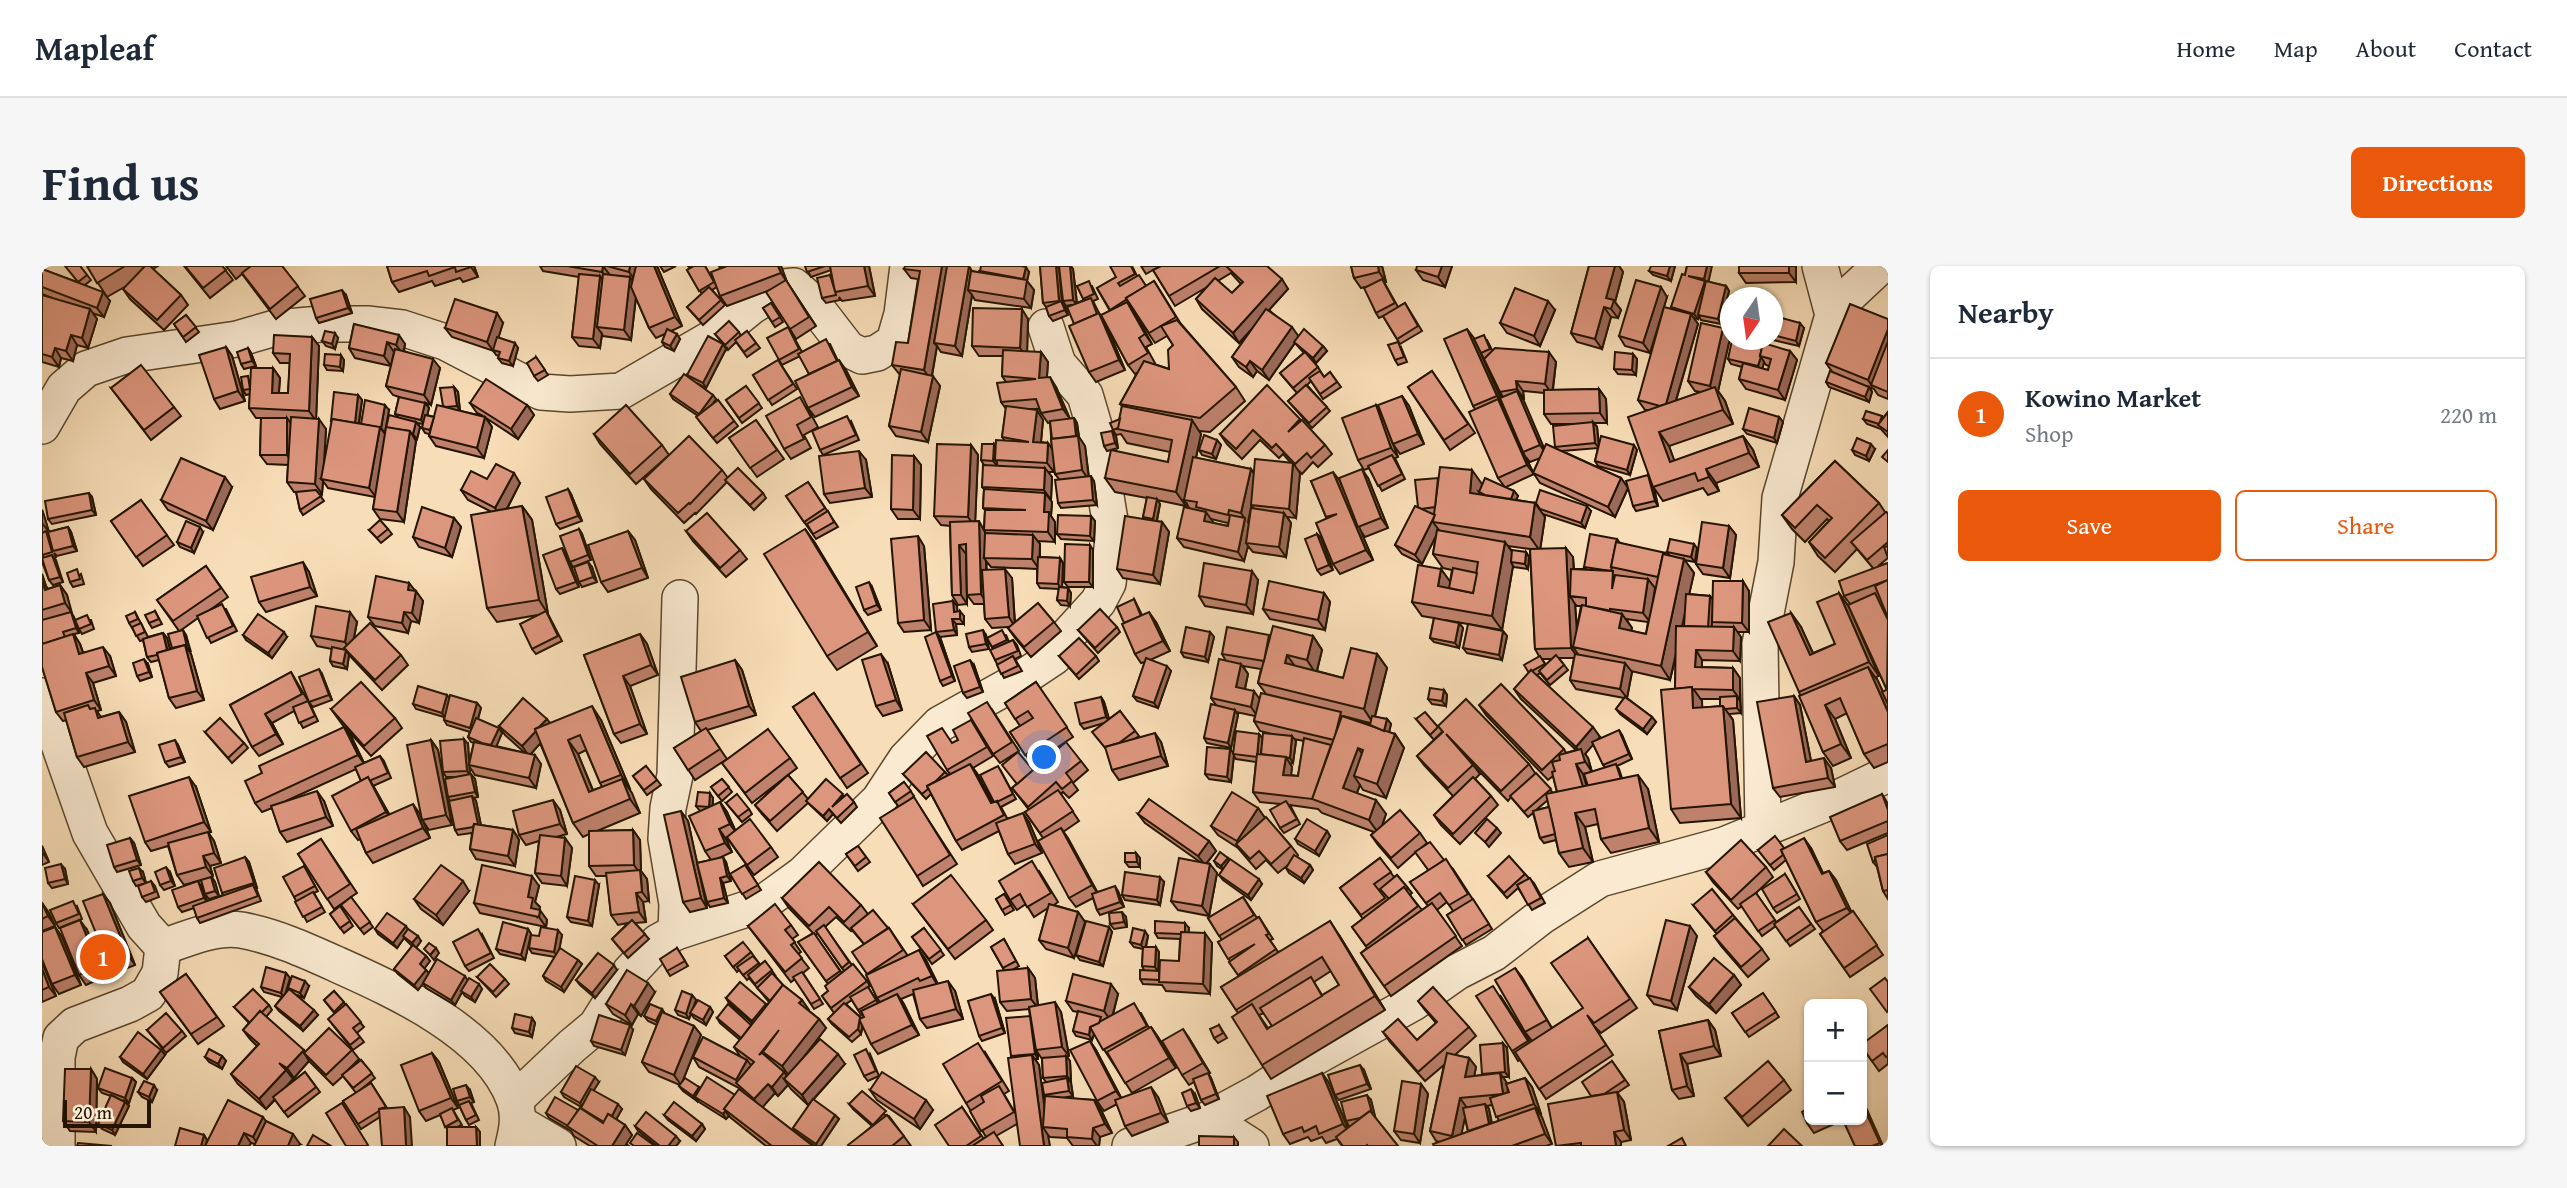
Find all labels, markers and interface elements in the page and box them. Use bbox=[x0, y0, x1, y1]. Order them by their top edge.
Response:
text: Mapleaf bbox=[35, 24, 154, 72]
text: Home bbox=[2177, 31, 2236, 66]
text: Map bbox=[2274, 31, 2318, 66]
text: About bbox=[2356, 31, 2416, 66]
text: Contact bbox=[2454, 31, 2532, 66]
text: Find us bbox=[42, 146, 200, 218]
button: Directions bbox=[2351, 147, 2525, 218]
north arrow bbox=[1720, 287, 1783, 350]
text: Nearby bbox=[1958, 290, 2054, 334]
text: Kowino Market bbox=[2025, 378, 2201, 417]
text: 1 bbox=[1975, 398, 1987, 431]
text: 220 m bbox=[2440, 398, 2497, 431]
text: Shop bbox=[2025, 417, 2073, 450]
button: Save bbox=[1958, 490, 2221, 561]
button: Share bbox=[2235, 490, 2497, 561]
your location bbox=[1027, 740, 1061, 774]
pin: 1 bbox=[80, 931, 126, 983]
map controls bbox=[1804, 999, 1867, 1125]
button: + bbox=[1804, 999, 1867, 1062]
button: − bbox=[1804, 1062, 1867, 1125]
scale bar bbox=[63, 1097, 150, 1129]
text: 20 m bbox=[74, 1098, 112, 1126]

